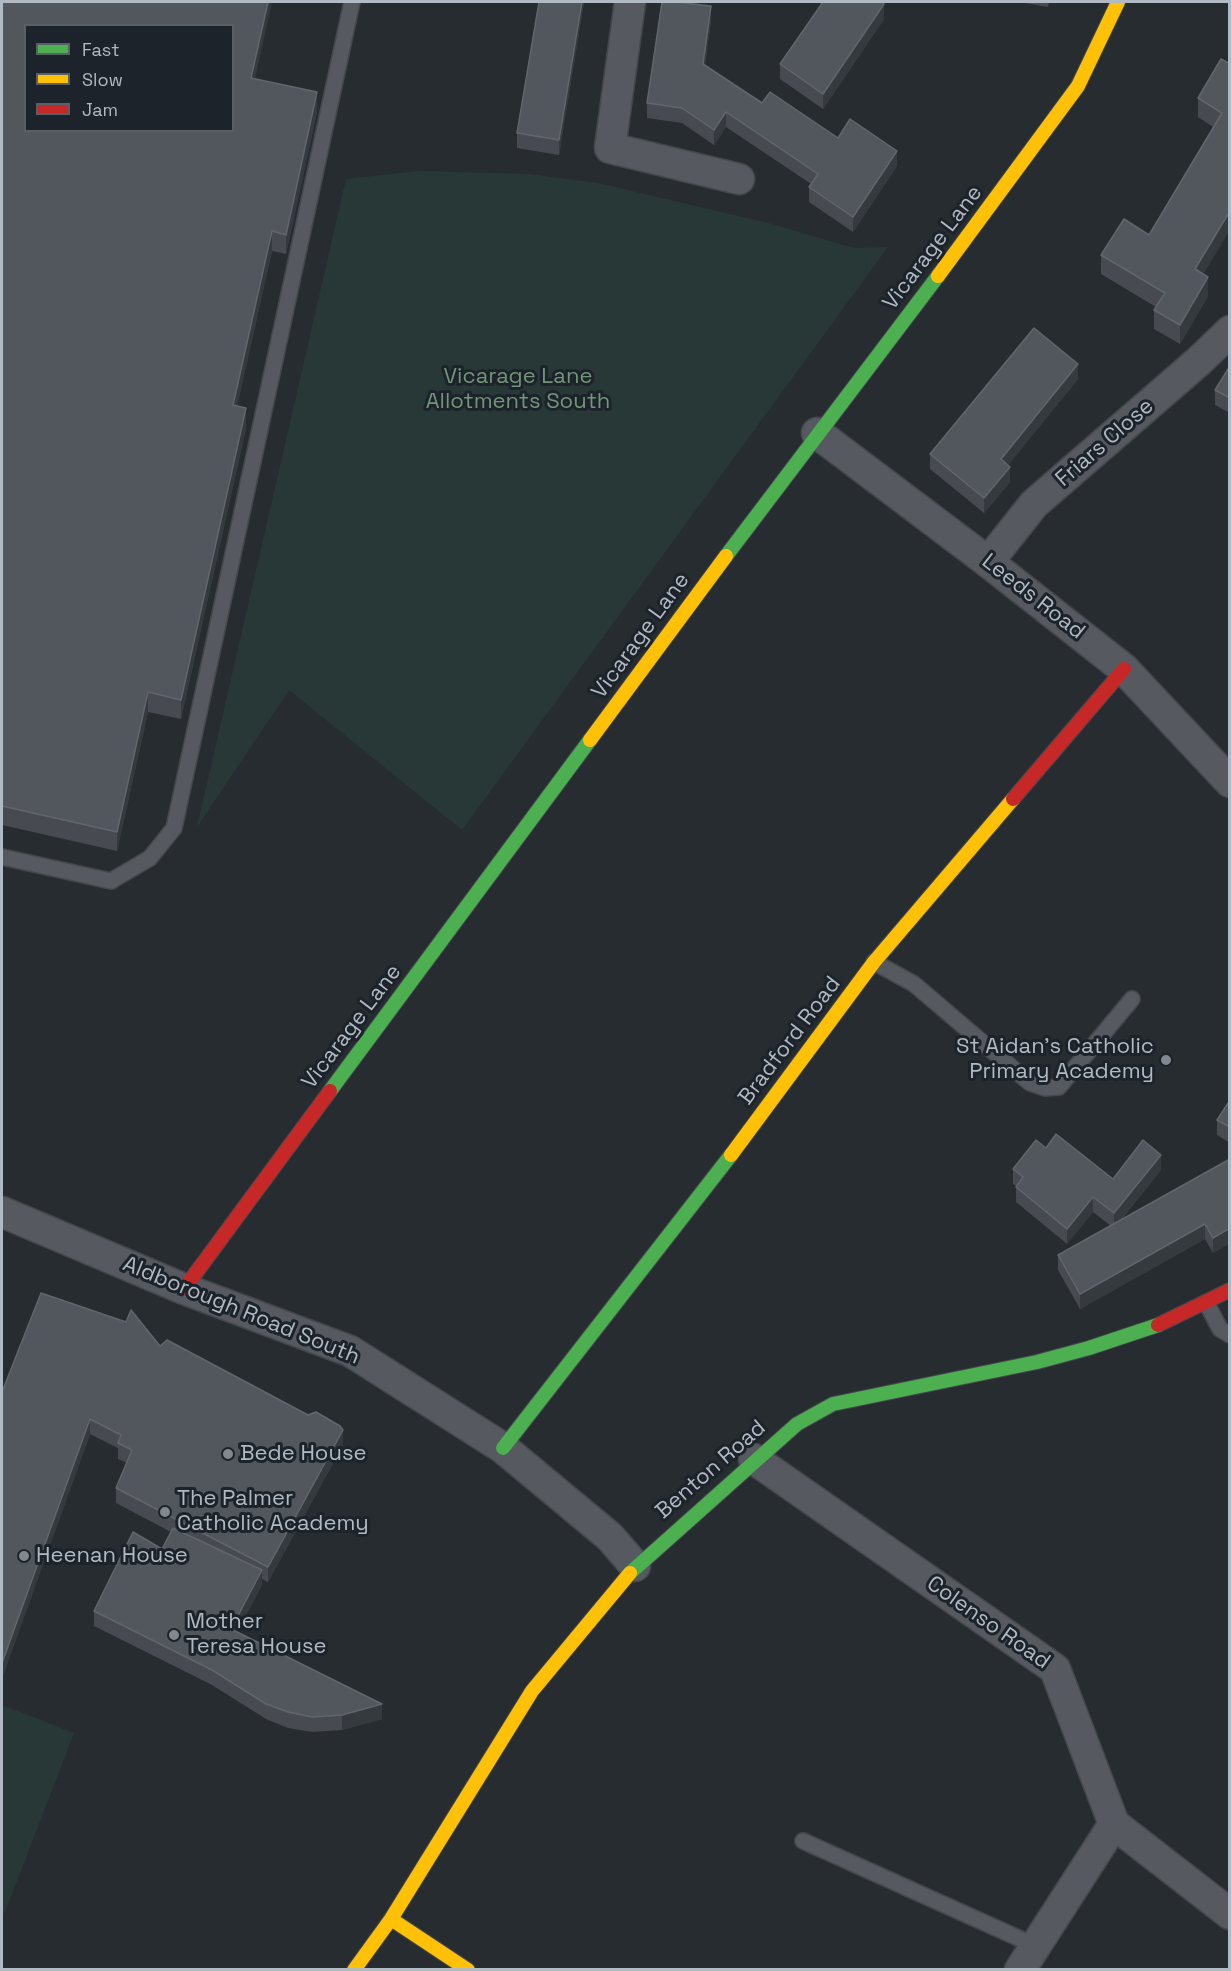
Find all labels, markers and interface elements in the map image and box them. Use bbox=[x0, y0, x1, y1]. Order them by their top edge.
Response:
legend bbox=[24, 24, 234, 132]
text: Fast bbox=[82, 38, 119, 61]
text: Slow bbox=[82, 68, 123, 91]
text: Jam bbox=[82, 98, 118, 121]
street label: Vicarage Lane bbox=[878, 181, 988, 315]
park label: Vicarage Lane Allotments South bbox=[426, 364, 610, 416]
street label: Friars Close bbox=[1051, 393, 1159, 493]
street label: Leeds Road bbox=[976, 549, 1090, 645]
street label: Vicarage Lane bbox=[587, 568, 695, 704]
street label: Vicarage Lane bbox=[297, 960, 407, 1094]
street label: Bradford Road bbox=[733, 972, 847, 1110]
place label: St Aidan's Catholic Primary Academy bbox=[956, 1034, 1154, 1086]
marker: St Aidan's Catholic Primary Academy bbox=[1159, 1053, 1173, 1067]
street label: Aldborough Road South bbox=[119, 1251, 363, 1371]
street label: Benton Road bbox=[651, 1415, 771, 1525]
place label: Bede House bbox=[240, 1441, 367, 1467]
marker: Bede House bbox=[221, 1447, 235, 1461]
place label: The Palmer Catholic Academy bbox=[177, 1486, 369, 1538]
marker: The Palmer Catholic Academy bbox=[158, 1505, 172, 1519]
place label: Heenan House bbox=[36, 1543, 188, 1569]
marker: Heenan House bbox=[17, 1549, 31, 1563]
street label: Colenso Road bbox=[921, 1571, 1055, 1675]
place label: Mother Teresa House bbox=[186, 1609, 327, 1660]
marker: Mother Teresa House bbox=[167, 1628, 181, 1642]

